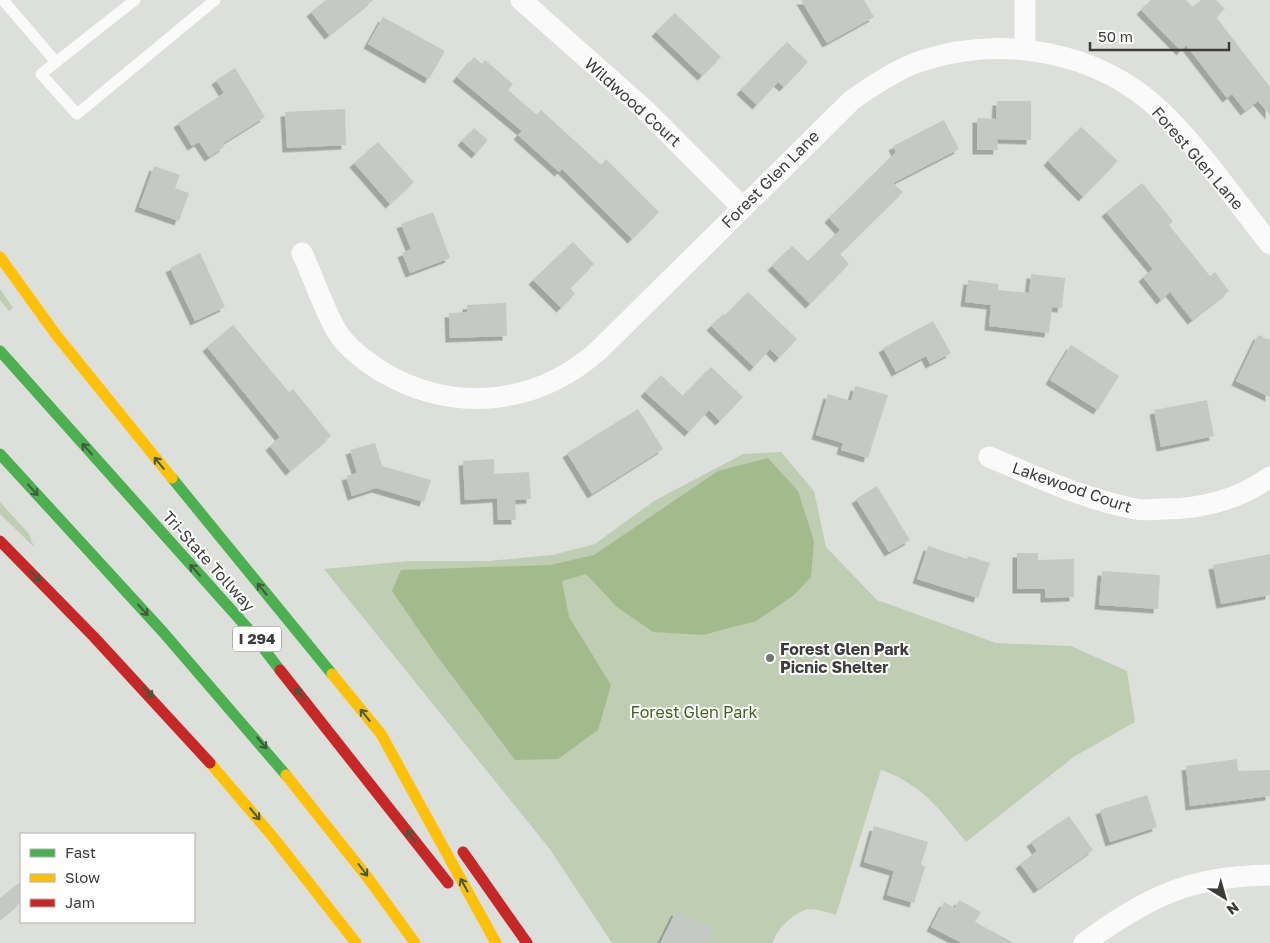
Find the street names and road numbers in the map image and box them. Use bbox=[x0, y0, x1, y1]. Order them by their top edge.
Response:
street label: Wildwood Court bbox=[580, 53, 686, 151]
street label: Forest Glen Lane bbox=[1148, 102, 1248, 214]
street label: Forest Glen Lane bbox=[717, 126, 823, 232]
street label: Lakewood Court bbox=[1010, 457, 1134, 517]
street label: Tri-State Tollway bbox=[159, 507, 259, 615]
road number: I 294 bbox=[233, 626, 281, 652]

